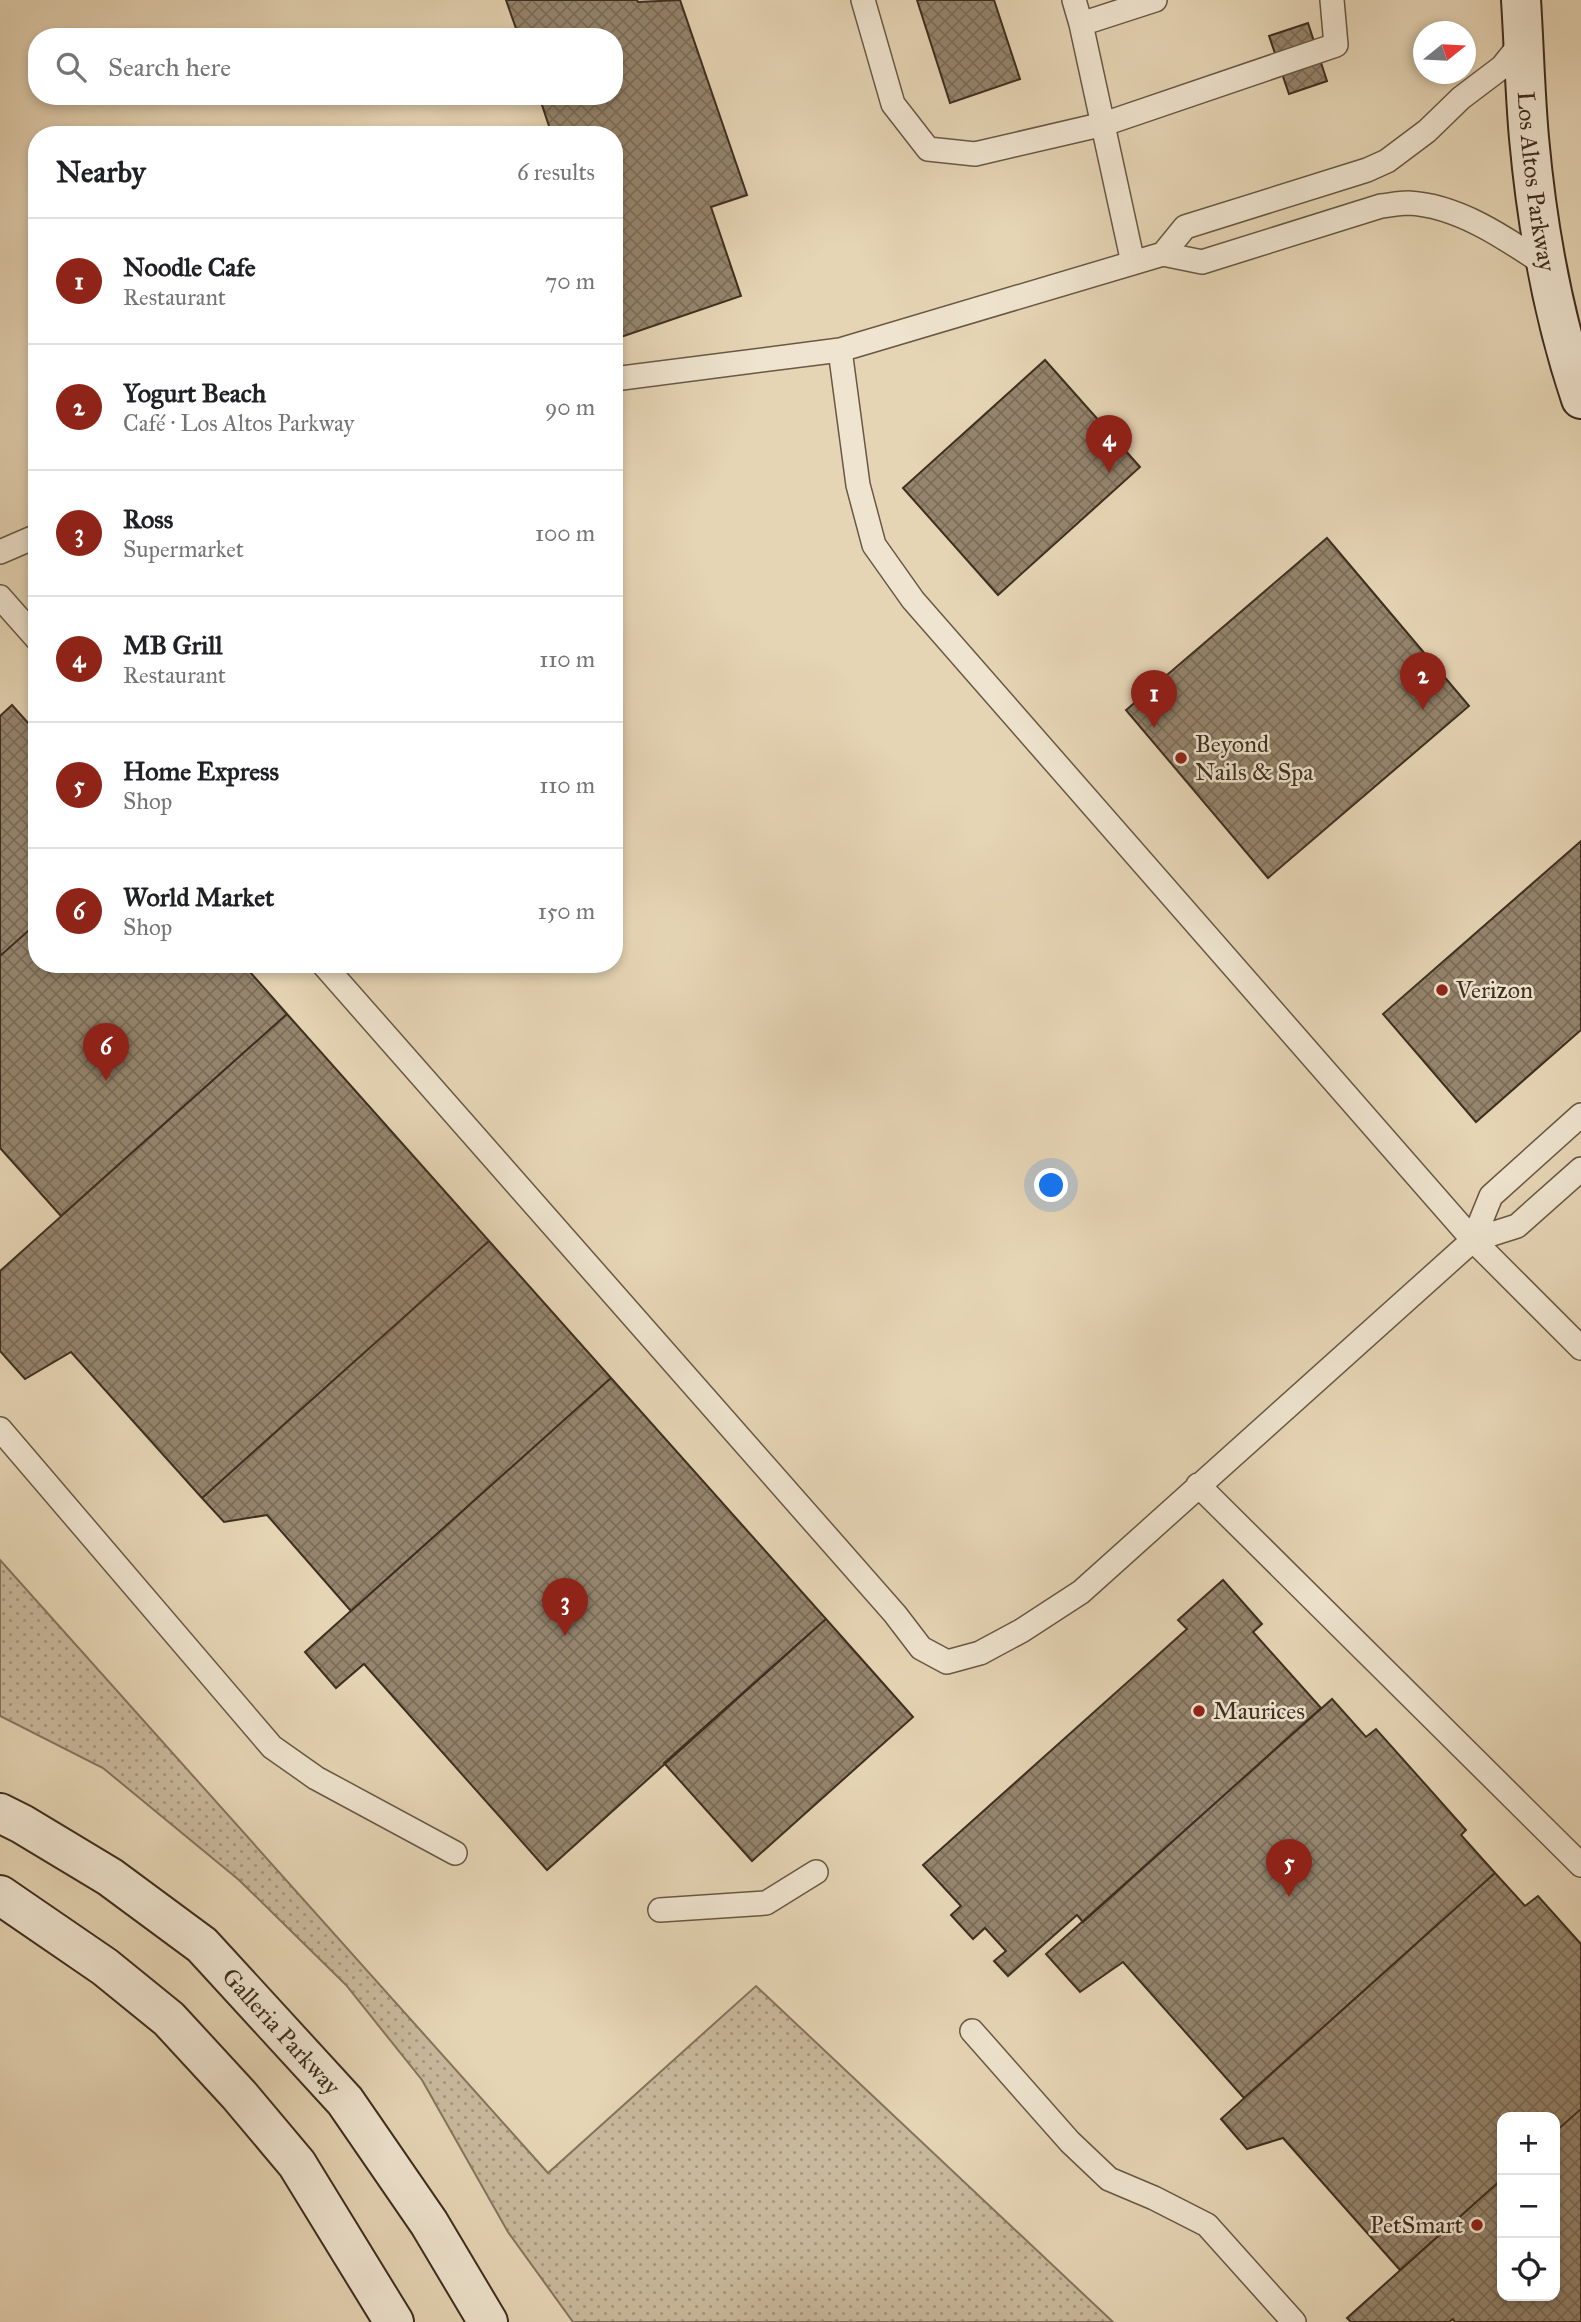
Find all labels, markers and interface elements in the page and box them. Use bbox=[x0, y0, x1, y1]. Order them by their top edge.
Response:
north arrow bbox=[1413, 21, 1476, 84]
search box bbox=[28, 28, 623, 105]
icon: search bbox=[52, 48, 90, 86]
text: Search here bbox=[108, 51, 231, 83]
street label: Los Altos Parkway bbox=[1511, 90, 1563, 275]
text: Nearby bbox=[56, 154, 146, 190]
text: 6 results bbox=[517, 158, 595, 186]
text: Noodle Cafe bbox=[123, 251, 256, 283]
text: 1 bbox=[74, 267, 84, 295]
text: 70 m bbox=[545, 267, 595, 295]
text: Restaurant bbox=[123, 283, 226, 311]
text: Yogurt Beach bbox=[123, 377, 266, 409]
text: 2 bbox=[73, 393, 85, 421]
text: 90 m bbox=[545, 393, 595, 421]
text: Café · Los Altos Parkway bbox=[123, 409, 354, 437]
pin: 4 bbox=[1086, 415, 1132, 473]
text: Ross bbox=[123, 503, 173, 535]
text: 3 bbox=[74, 519, 84, 547]
text: 100 m bbox=[535, 519, 595, 547]
text: Supermarket bbox=[123, 535, 244, 563]
text: MB Grill bbox=[123, 629, 223, 661]
text: 4 bbox=[73, 645, 85, 673]
text: 110 m bbox=[539, 645, 595, 673]
pin: 2 bbox=[1400, 652, 1446, 710]
text: Restaurant bbox=[123, 661, 226, 689]
pin: 1 bbox=[1131, 670, 1177, 728]
place label: Beyond Nails & Spa bbox=[1195, 729, 1314, 787]
marker: Beyond Nails & Spa bbox=[1173, 750, 1189, 766]
text: Home Express bbox=[123, 755, 279, 787]
text: 5 bbox=[74, 771, 84, 799]
text: 110 m bbox=[539, 771, 595, 799]
text: Shop bbox=[123, 787, 172, 815]
text: World Market bbox=[123, 881, 274, 913]
text: 6 bbox=[73, 897, 85, 925]
text: 150 m bbox=[538, 897, 595, 925]
text: Shop bbox=[123, 913, 172, 941]
place label: Verizon bbox=[1455, 975, 1533, 1005]
marker: Verizon bbox=[1434, 982, 1450, 998]
pin: 6 bbox=[83, 1023, 129, 1081]
your location bbox=[1034, 1168, 1068, 1202]
pin: 3 bbox=[542, 1578, 588, 1636]
place label: Maurices bbox=[1213, 1696, 1305, 1726]
marker: Maurices bbox=[1191, 1703, 1207, 1719]
pin: 5 bbox=[1266, 1839, 1312, 1897]
street label: Galleria Parkway bbox=[216, 1962, 347, 2102]
map controls bbox=[1497, 2112, 1560, 2301]
button: + bbox=[1497, 2112, 1560, 2175]
button: − bbox=[1497, 2175, 1560, 2238]
place label: PetSmart bbox=[1370, 2210, 1464, 2240]
marker: PetSmart bbox=[1469, 2217, 1485, 2233]
button: locate bbox=[1497, 2238, 1560, 2301]

